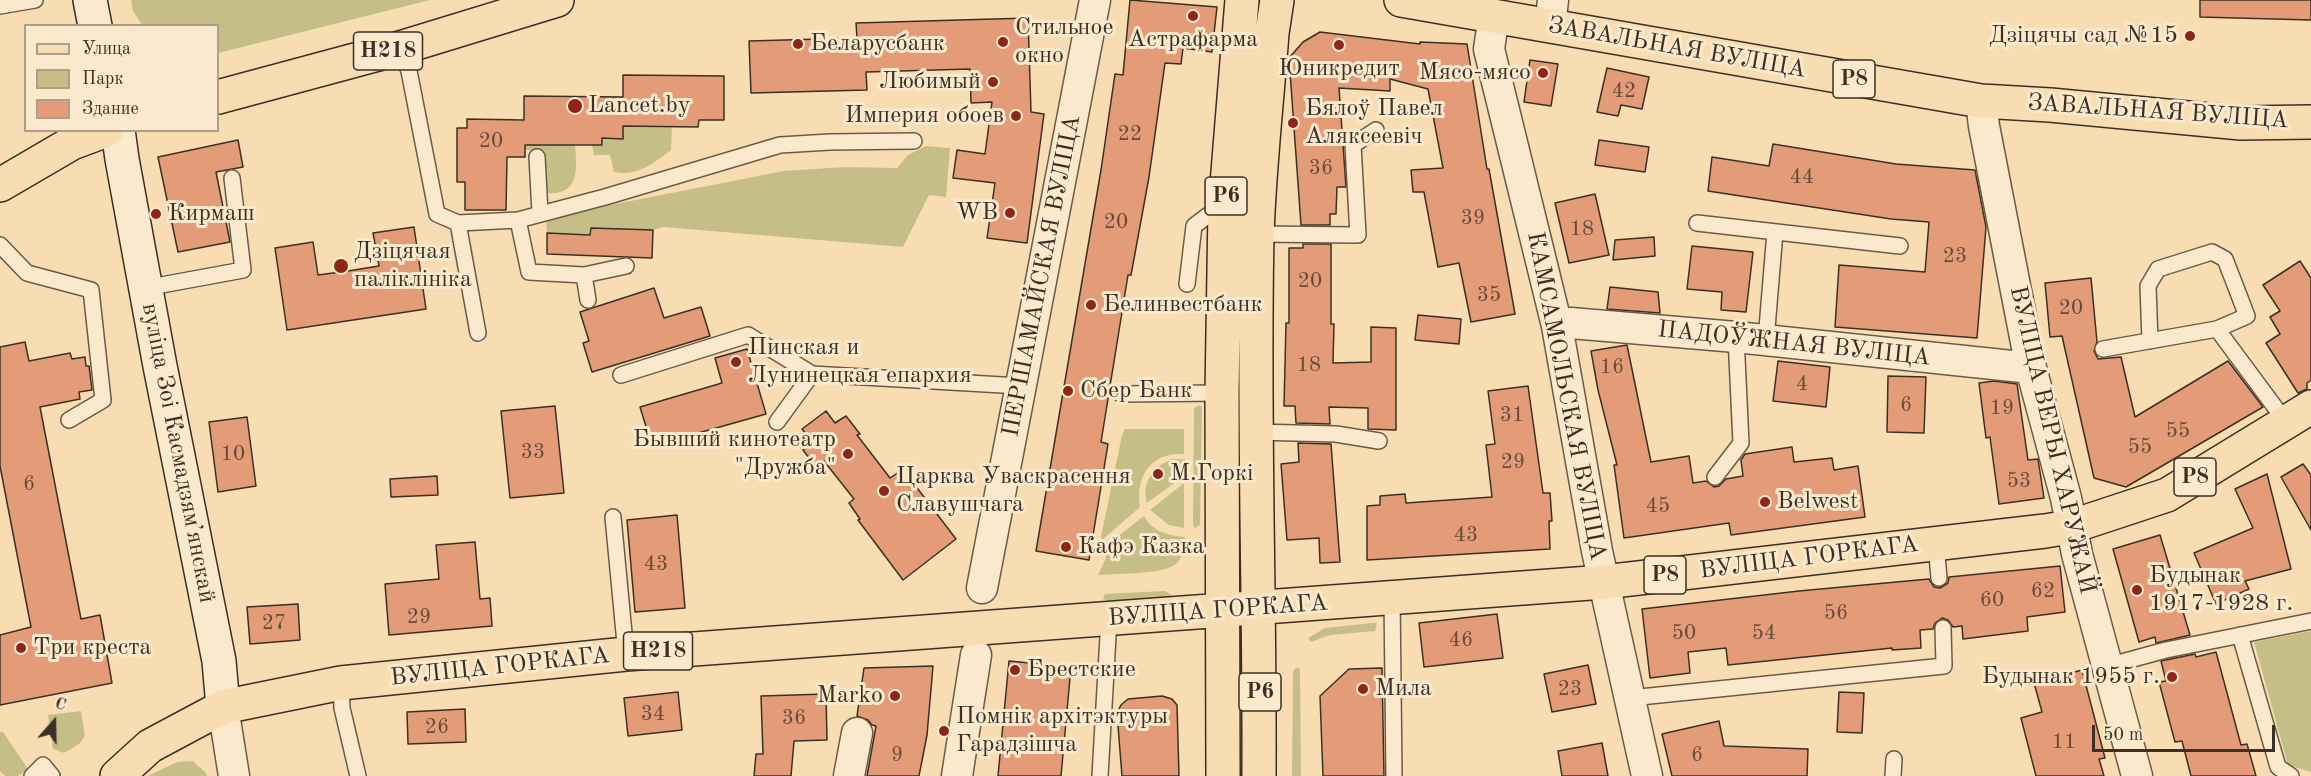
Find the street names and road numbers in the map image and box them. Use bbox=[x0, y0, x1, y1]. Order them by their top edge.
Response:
street label: ЗАВАЛЬНАЯ ВУЛІЦА bbox=[1546, 11, 1808, 85]
road number: Н218 bbox=[354, 32, 422, 70]
road number: Р8 bbox=[1833, 60, 1875, 98]
street label: ЗАВАЛЬНАЯ ВУЛІЦА bbox=[2027, 89, 2289, 135]
street label: ПЕРШАМАЙСКАЯ ВУЛІЦА bbox=[997, 113, 1087, 439]
road number: Р6 bbox=[1205, 177, 1247, 215]
street label: КАМСАМОЛЬСКАЯ ВУЛІЦА bbox=[1520, 229, 1612, 563]
street label: ВУЛІЦА ВЕРЫ ХАРУЖАЙ bbox=[2002, 283, 2102, 597]
street label: вуліца Зоі Касмадзямʼянскай bbox=[135, 301, 221, 605]
street label: ПАДОЎЖНАЯ ВУЛІЦА bbox=[1656, 315, 1932, 373]
road number: Р8 bbox=[2174, 458, 2216, 496]
street label: ВУЛІЦА ГОРКАГА bbox=[1698, 530, 1920, 586]
road number: Р8 bbox=[1644, 556, 1686, 594]
street label: ВУЛІЦА ГОРКАГА bbox=[1107, 589, 1329, 633]
road number: Н218 bbox=[624, 632, 692, 670]
street label: ВУЛІЦА ГОРКАГА bbox=[389, 641, 611, 693]
road number: Р6 bbox=[1239, 673, 1281, 711]

